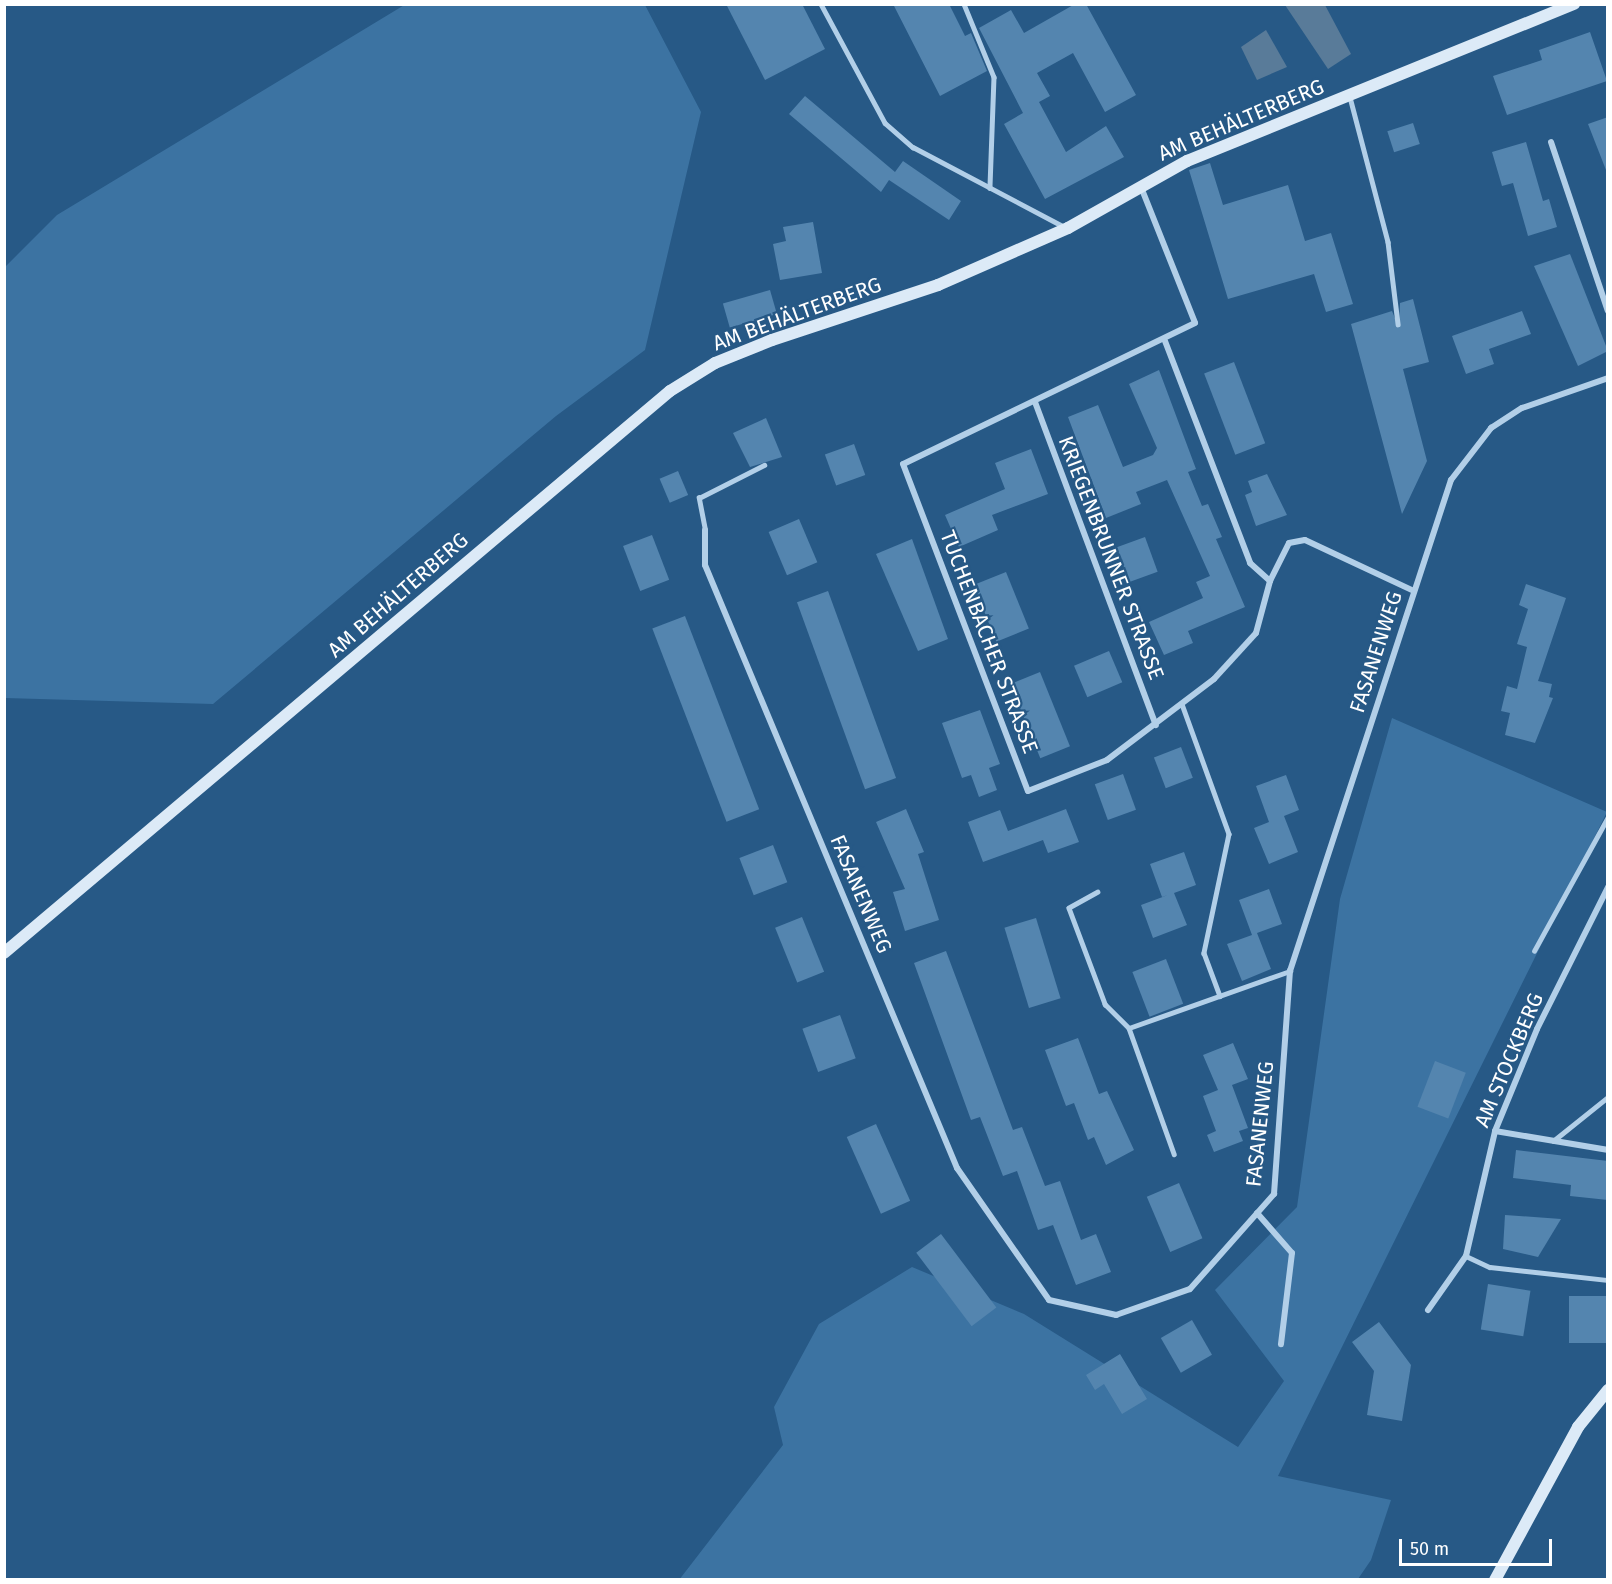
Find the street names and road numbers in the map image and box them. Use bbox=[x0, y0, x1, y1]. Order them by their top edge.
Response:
street label: AM BEHÄLTERBERG bbox=[1154, 74, 1328, 166]
street label: AM BEHÄLTERBERG bbox=[709, 272, 885, 356]
street label: KRIEGENBRUNNER STRASSE bbox=[1053, 433, 1169, 683]
street label: AM BEHÄLTERBERG bbox=[323, 527, 473, 663]
street label: TUCHENBACHER STRASSE bbox=[935, 527, 1043, 757]
street label: FASANENWEG bbox=[1345, 588, 1407, 716]
street label: FASANENWEG bbox=[825, 831, 897, 957]
street label: AM STOCKBERG bbox=[1469, 989, 1549, 1131]
street label: FASANENWEG bbox=[1241, 1060, 1279, 1188]

